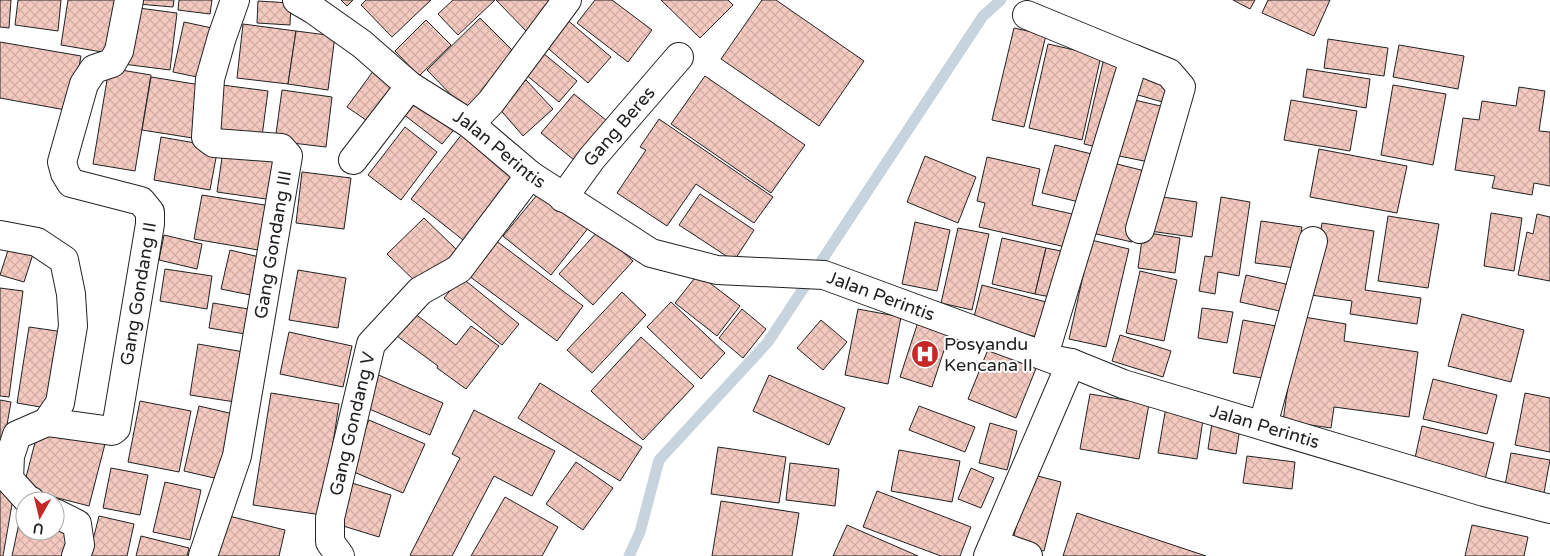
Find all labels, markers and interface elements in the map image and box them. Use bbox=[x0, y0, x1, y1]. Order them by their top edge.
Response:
street label: Gang Beres bbox=[578, 82, 660, 171]
street label: Jalan Perintis bbox=[449, 105, 550, 193]
street label: Gang Gondang III bbox=[249, 169, 296, 321]
street label: Gang Gondang II bbox=[116, 220, 161, 367]
street label: Jalan Perintis bbox=[824, 266, 938, 326]
place label: Posyandu Kencana II bbox=[944, 333, 1033, 376]
hospital icon: Posyandu Kencana II bbox=[910, 339, 940, 369]
street label: Gang Gondang V bbox=[325, 349, 380, 498]
street label: Jalan Perintis bbox=[1208, 400, 1322, 453]
north arrow bbox=[15, 491, 65, 541]
text: U bbox=[32, 519, 45, 538]

